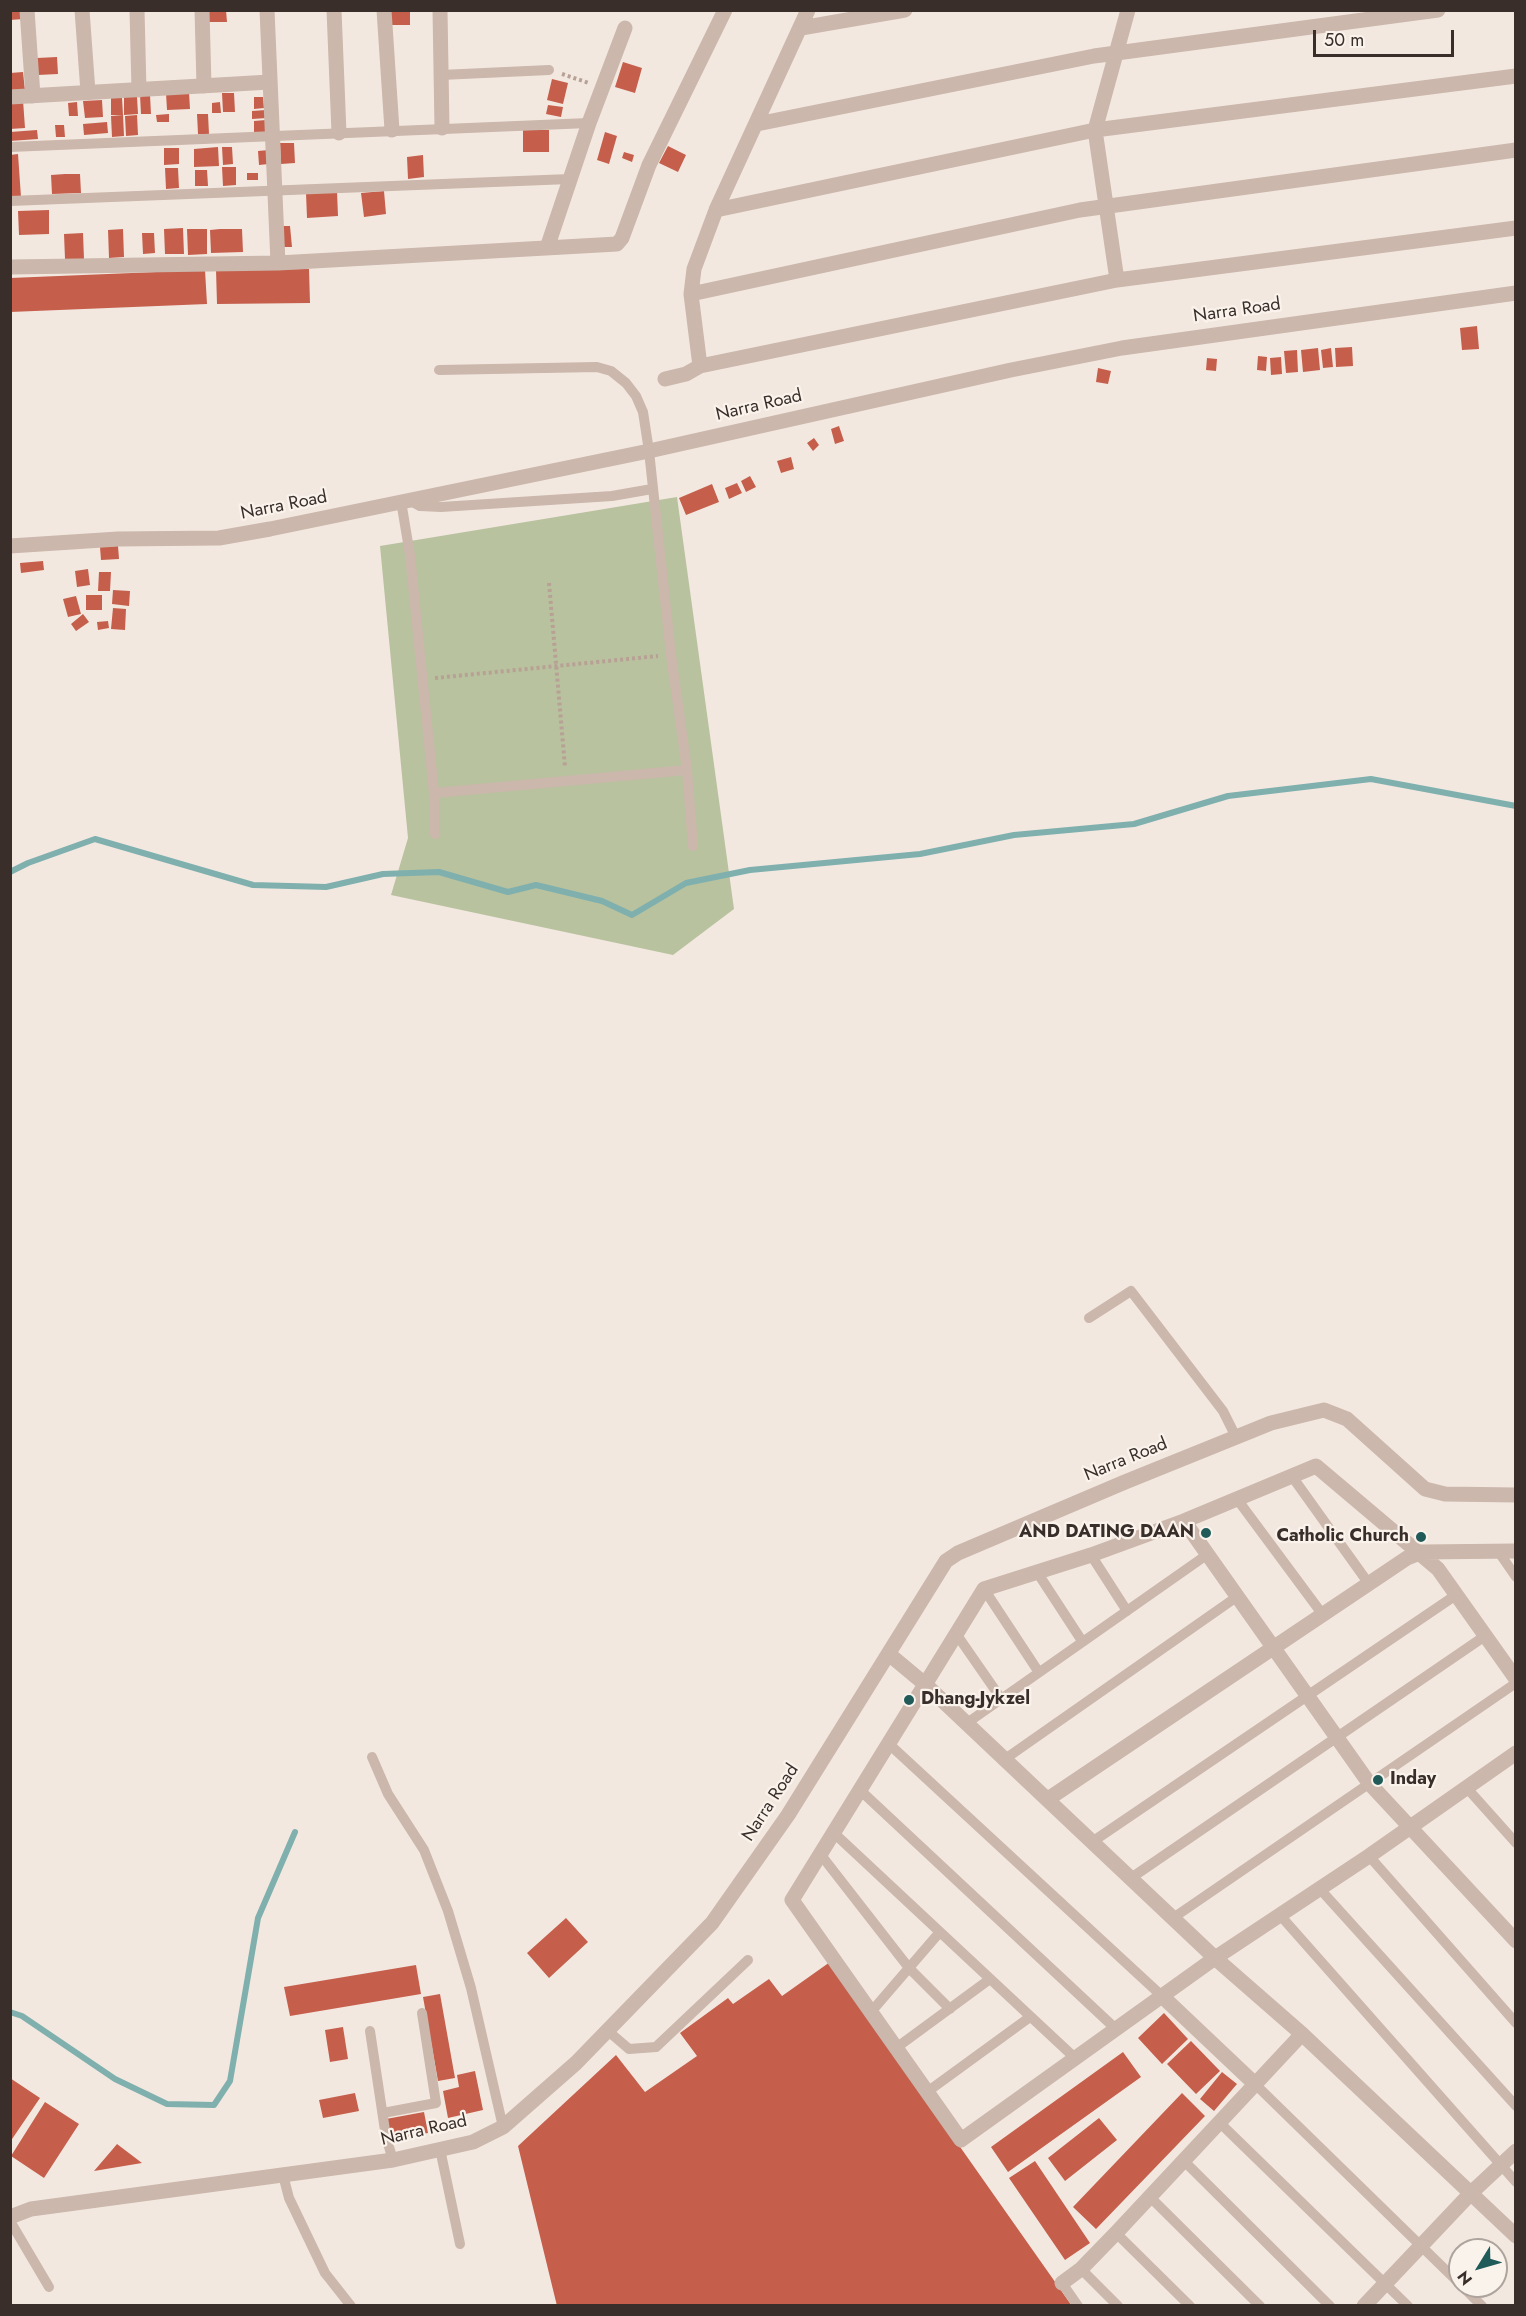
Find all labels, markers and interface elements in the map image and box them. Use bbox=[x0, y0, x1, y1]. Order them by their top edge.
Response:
scale bar bbox=[1316, 18, 1457, 56]
text: 50 m bbox=[1324, 27, 1364, 53]
street label: Narra Road bbox=[1192, 294, 1282, 328]
street label: Narra Road bbox=[714, 386, 804, 426]
street label: Narra Road bbox=[239, 487, 329, 525]
street label: Narra Road bbox=[1081, 1434, 1171, 1486]
place label: AND DATING DAAN bbox=[1019, 1522, 1194, 1544]
marker: AND DATING DAAN bbox=[1199, 1526, 1213, 1540]
place label: Catholic Church bbox=[1277, 1526, 1409, 1548]
marker: Catholic Church bbox=[1414, 1530, 1428, 1544]
place label: Dhang-Jykzel bbox=[921, 1689, 1030, 1711]
marker: Dhang-Jykzel bbox=[902, 1693, 916, 1707]
street label: Narra Road bbox=[738, 1760, 804, 1846]
place label: Inday bbox=[1390, 1769, 1436, 1791]
marker: Inday bbox=[1371, 1773, 1385, 1787]
street label: Narra Road bbox=[379, 2111, 469, 2151]
north arrow bbox=[1448, 2238, 1508, 2298]
text: N bbox=[1452, 2266, 1478, 2290]

